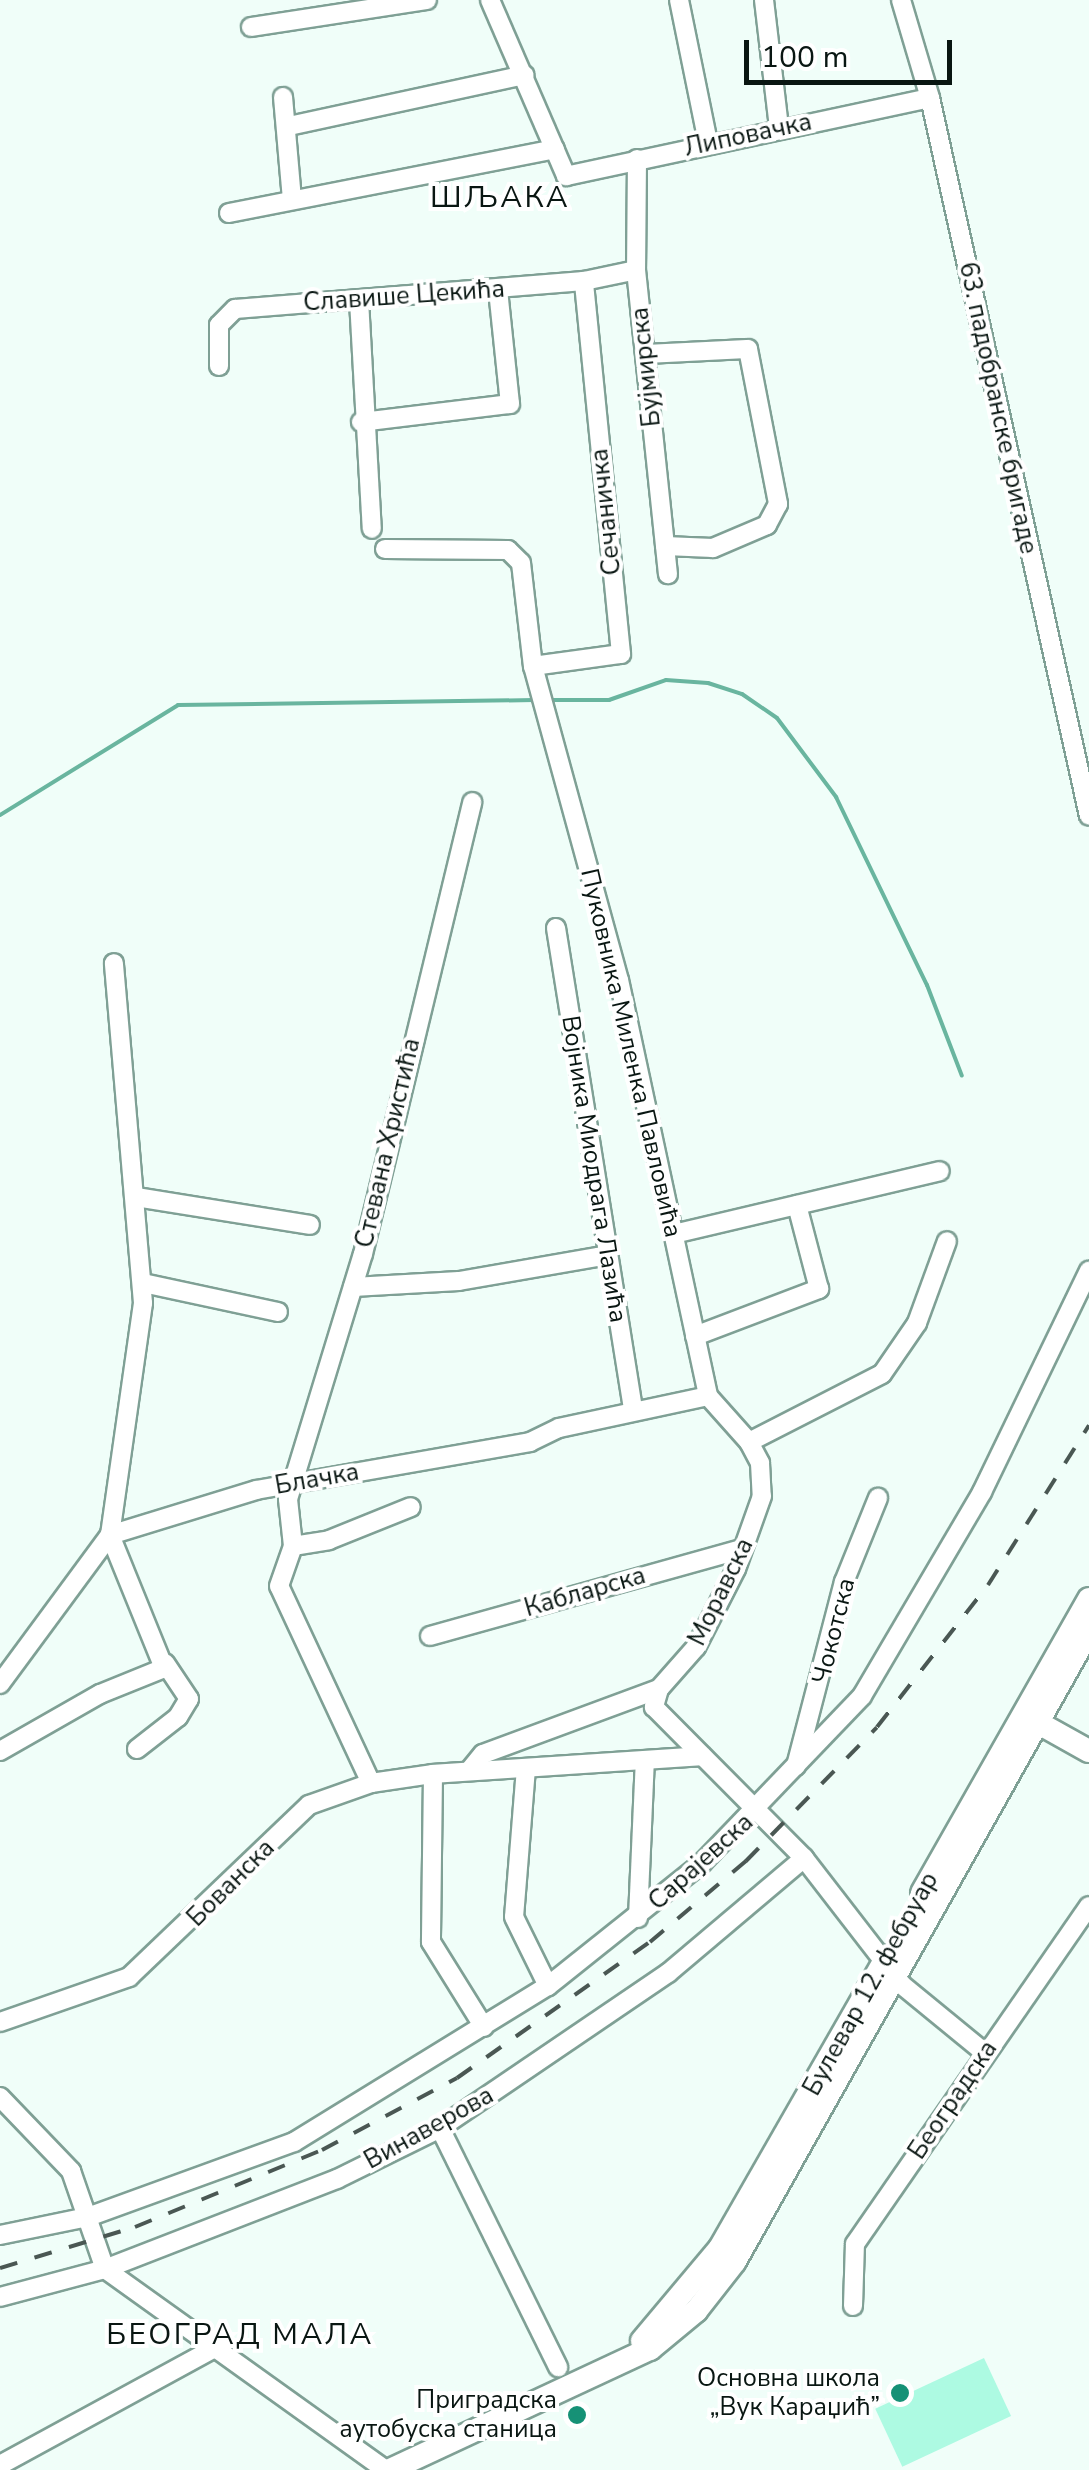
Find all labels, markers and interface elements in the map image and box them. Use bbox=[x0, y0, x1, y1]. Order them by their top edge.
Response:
scale bar bbox=[749, 20, 956, 82]
text: 100 m bbox=[761, 37, 848, 78]
street label: Липовачка bbox=[682, 107, 814, 163]
district label: ШЉАКА bbox=[430, 180, 570, 216]
street label: 63. падобранске бригаде bbox=[952, 259, 1044, 557]
street label: Славише Цекића bbox=[302, 274, 506, 318]
street label: Бујмирска bbox=[625, 306, 667, 428]
street label: Сечаничка bbox=[584, 447, 628, 577]
street label: Пуковника Миленка Павловића bbox=[574, 866, 688, 1240]
street label: Војника Миодрага Лазића bbox=[555, 1013, 633, 1325]
street label: Стевана Христића bbox=[349, 1035, 427, 1251]
street label: Блачка bbox=[273, 1457, 361, 1501]
street label: Моравска bbox=[682, 1533, 760, 1651]
street label: Кабларска bbox=[521, 1560, 649, 1624]
street label: Чокотска bbox=[806, 1575, 862, 1687]
street label: Сарајевска bbox=[643, 1807, 759, 1917]
street label: Бованска bbox=[181, 1833, 281, 1933]
street label: Булевар 12. фебруар bbox=[797, 1867, 945, 2101]
street label: Београдска bbox=[902, 2035, 1004, 2165]
street label: Винаверова bbox=[359, 2080, 499, 2176]
district label: БЕОГРАД МАЛА bbox=[106, 2317, 374, 2353]
place label: Основна школа „Вук Караџић” bbox=[697, 2364, 880, 2423]
marker: Основна школа „Вук Караџић” bbox=[889, 2382, 911, 2404]
place label: Приградска аутобуска станица bbox=[339, 2386, 557, 2445]
marker: Приградска аутобуска станица bbox=[566, 2404, 588, 2426]

